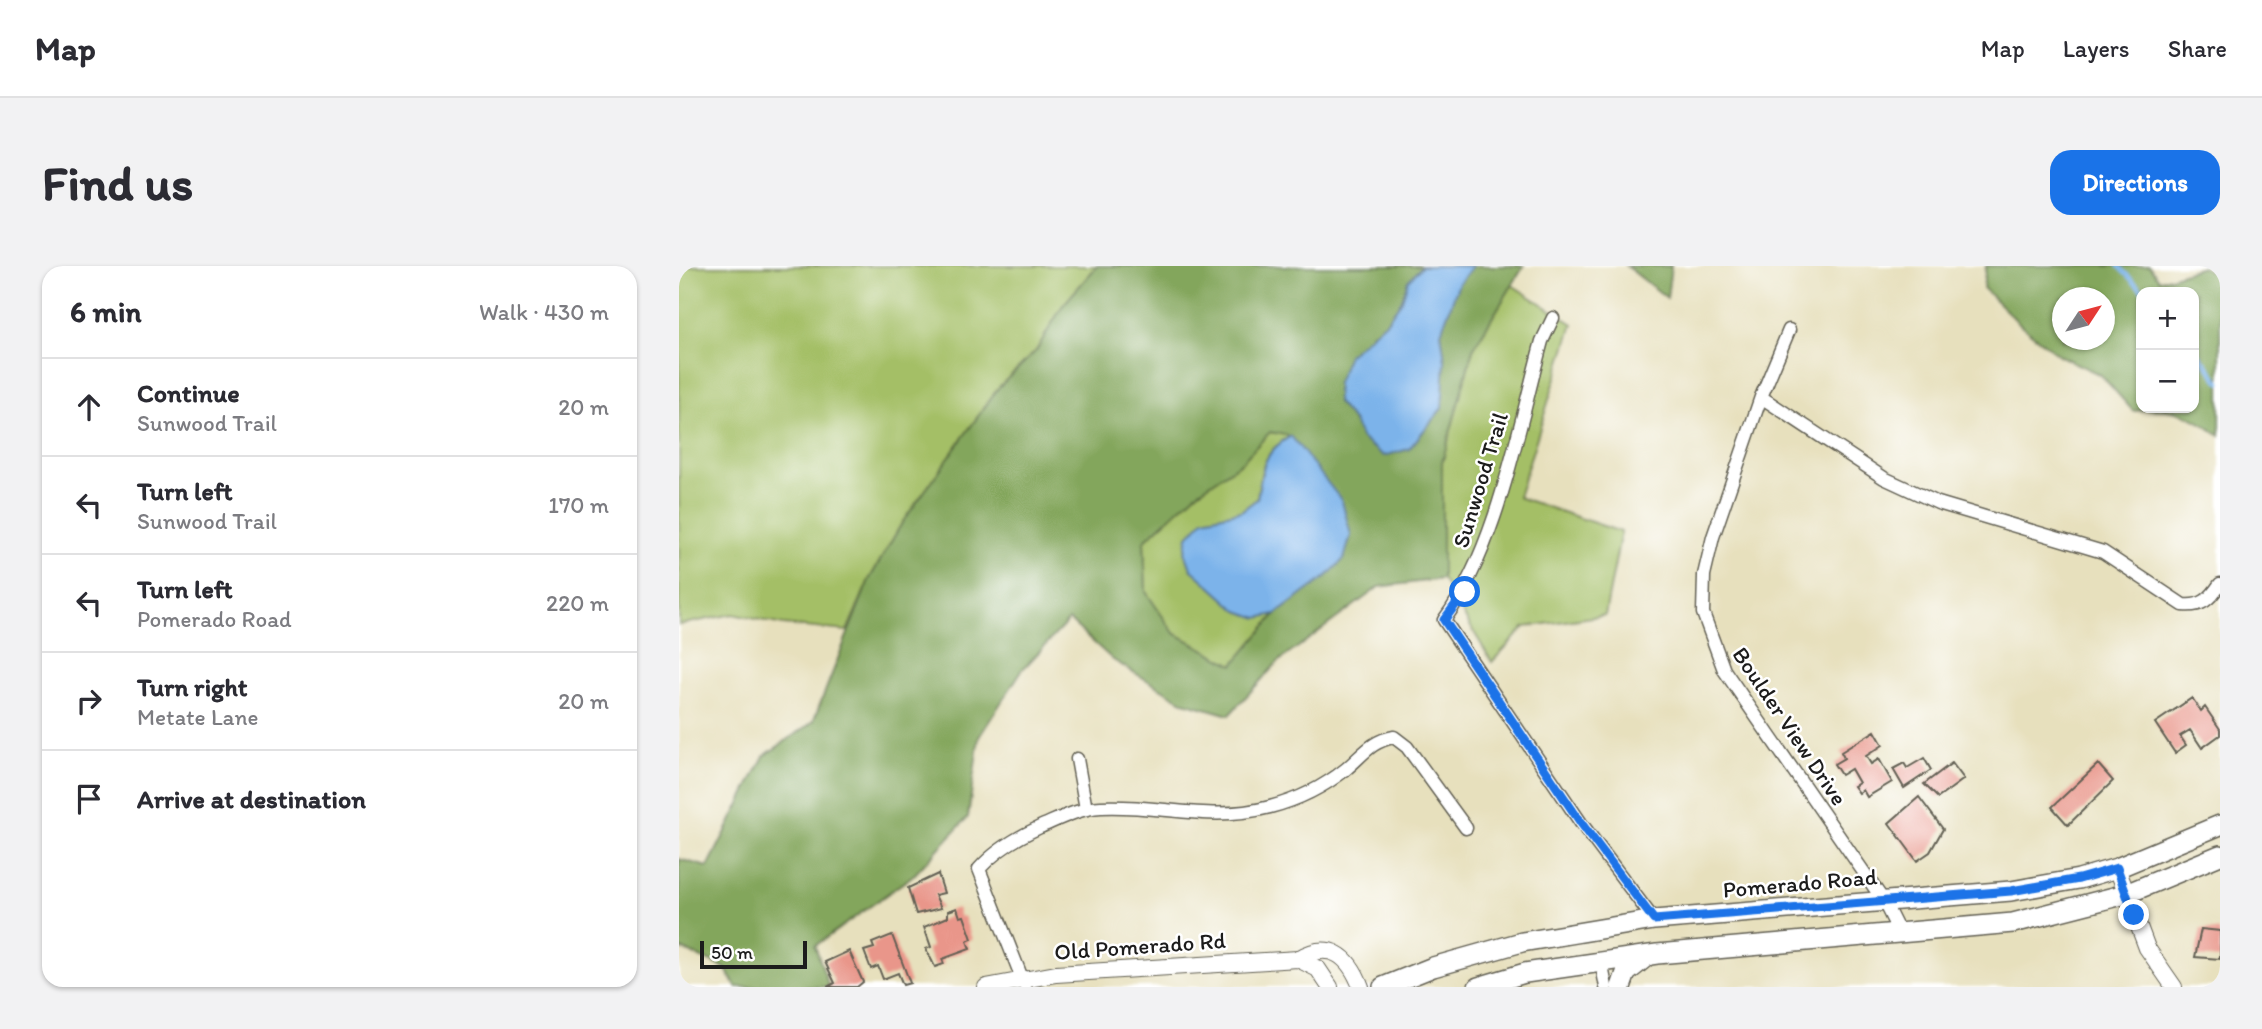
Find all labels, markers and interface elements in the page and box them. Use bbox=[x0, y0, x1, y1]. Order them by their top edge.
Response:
text: Map bbox=[35, 29, 96, 68]
text: Map bbox=[1981, 34, 2025, 63]
text: Layers bbox=[2063, 34, 2130, 63]
text: Share bbox=[2168, 34, 2227, 63]
button: Directions bbox=[2050, 150, 2220, 215]
text: Find us bbox=[42, 153, 193, 212]
north arrow bbox=[2052, 287, 2115, 350]
map controls bbox=[2136, 287, 2199, 413]
button: + bbox=[2136, 287, 2199, 350]
text: 6 min bbox=[70, 293, 142, 330]
text: Walk · 430 m bbox=[479, 298, 609, 326]
button: − bbox=[2136, 350, 2199, 413]
text: Continue bbox=[137, 377, 240, 409]
icon: ahead bbox=[70, 388, 108, 426]
text: 20 m bbox=[558, 393, 609, 421]
street label: Sunwood Trail bbox=[1446, 408, 1514, 551]
text: Sunwood Trail bbox=[137, 409, 277, 437]
text: Turn left bbox=[137, 475, 233, 507]
icon: left bbox=[70, 486, 108, 524]
text: 170 m bbox=[548, 491, 609, 519]
text: Sunwood Trail bbox=[137, 507, 277, 535]
text: Turn left bbox=[137, 573, 233, 605]
route start bbox=[1449, 576, 1480, 607]
icon: left bbox=[70, 584, 108, 622]
text: 220 m bbox=[546, 589, 609, 617]
text: Pomerado Road bbox=[137, 605, 292, 633]
street label: Boulder View Drive bbox=[1727, 641, 1853, 811]
text: Turn right bbox=[137, 671, 248, 703]
icon: right bbox=[70, 682, 108, 720]
text: 20 m bbox=[558, 687, 609, 715]
text: Metate Lane bbox=[137, 703, 258, 731]
icon: arrive bbox=[70, 780, 108, 818]
text: Arrive at destination bbox=[137, 783, 366, 815]
street label: Pomerado Road bbox=[1722, 862, 1879, 904]
route end bbox=[2118, 899, 2149, 930]
street label: Old Pomerado Rd bbox=[1053, 926, 1227, 966]
scale bar bbox=[700, 938, 807, 970]
text: 50 m bbox=[711, 941, 753, 964]

